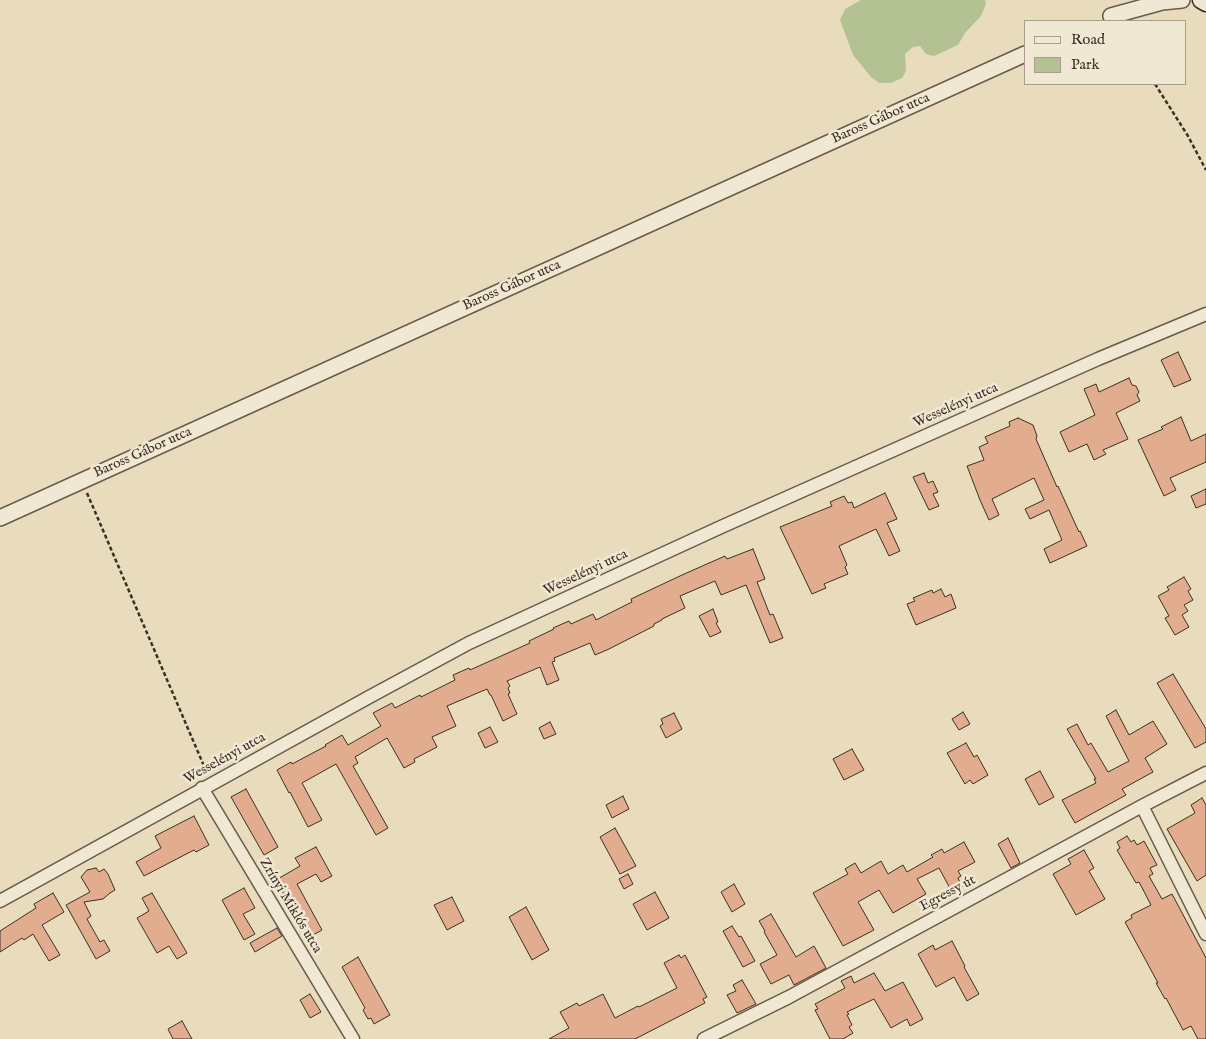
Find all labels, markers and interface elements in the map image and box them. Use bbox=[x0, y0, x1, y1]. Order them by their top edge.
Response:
legend bbox=[1024, 20, 1186, 85]
text: Road bbox=[1071, 30, 1105, 49]
text: Park bbox=[1071, 55, 1100, 74]
street label: Baross Gábor utca bbox=[829, 90, 933, 148]
street label: Baross Gábor utca bbox=[460, 257, 564, 315]
street label: Wesselényi utca bbox=[911, 380, 1001, 432]
street label: Baross Gábor utca bbox=[91, 424, 195, 482]
street label: Wesselényi utca bbox=[541, 546, 631, 600]
street label: Wesselényi utca bbox=[181, 730, 269, 788]
street label: Zrínyi Miklós utca bbox=[255, 856, 325, 956]
street label: Egressy út bbox=[917, 872, 979, 916]

